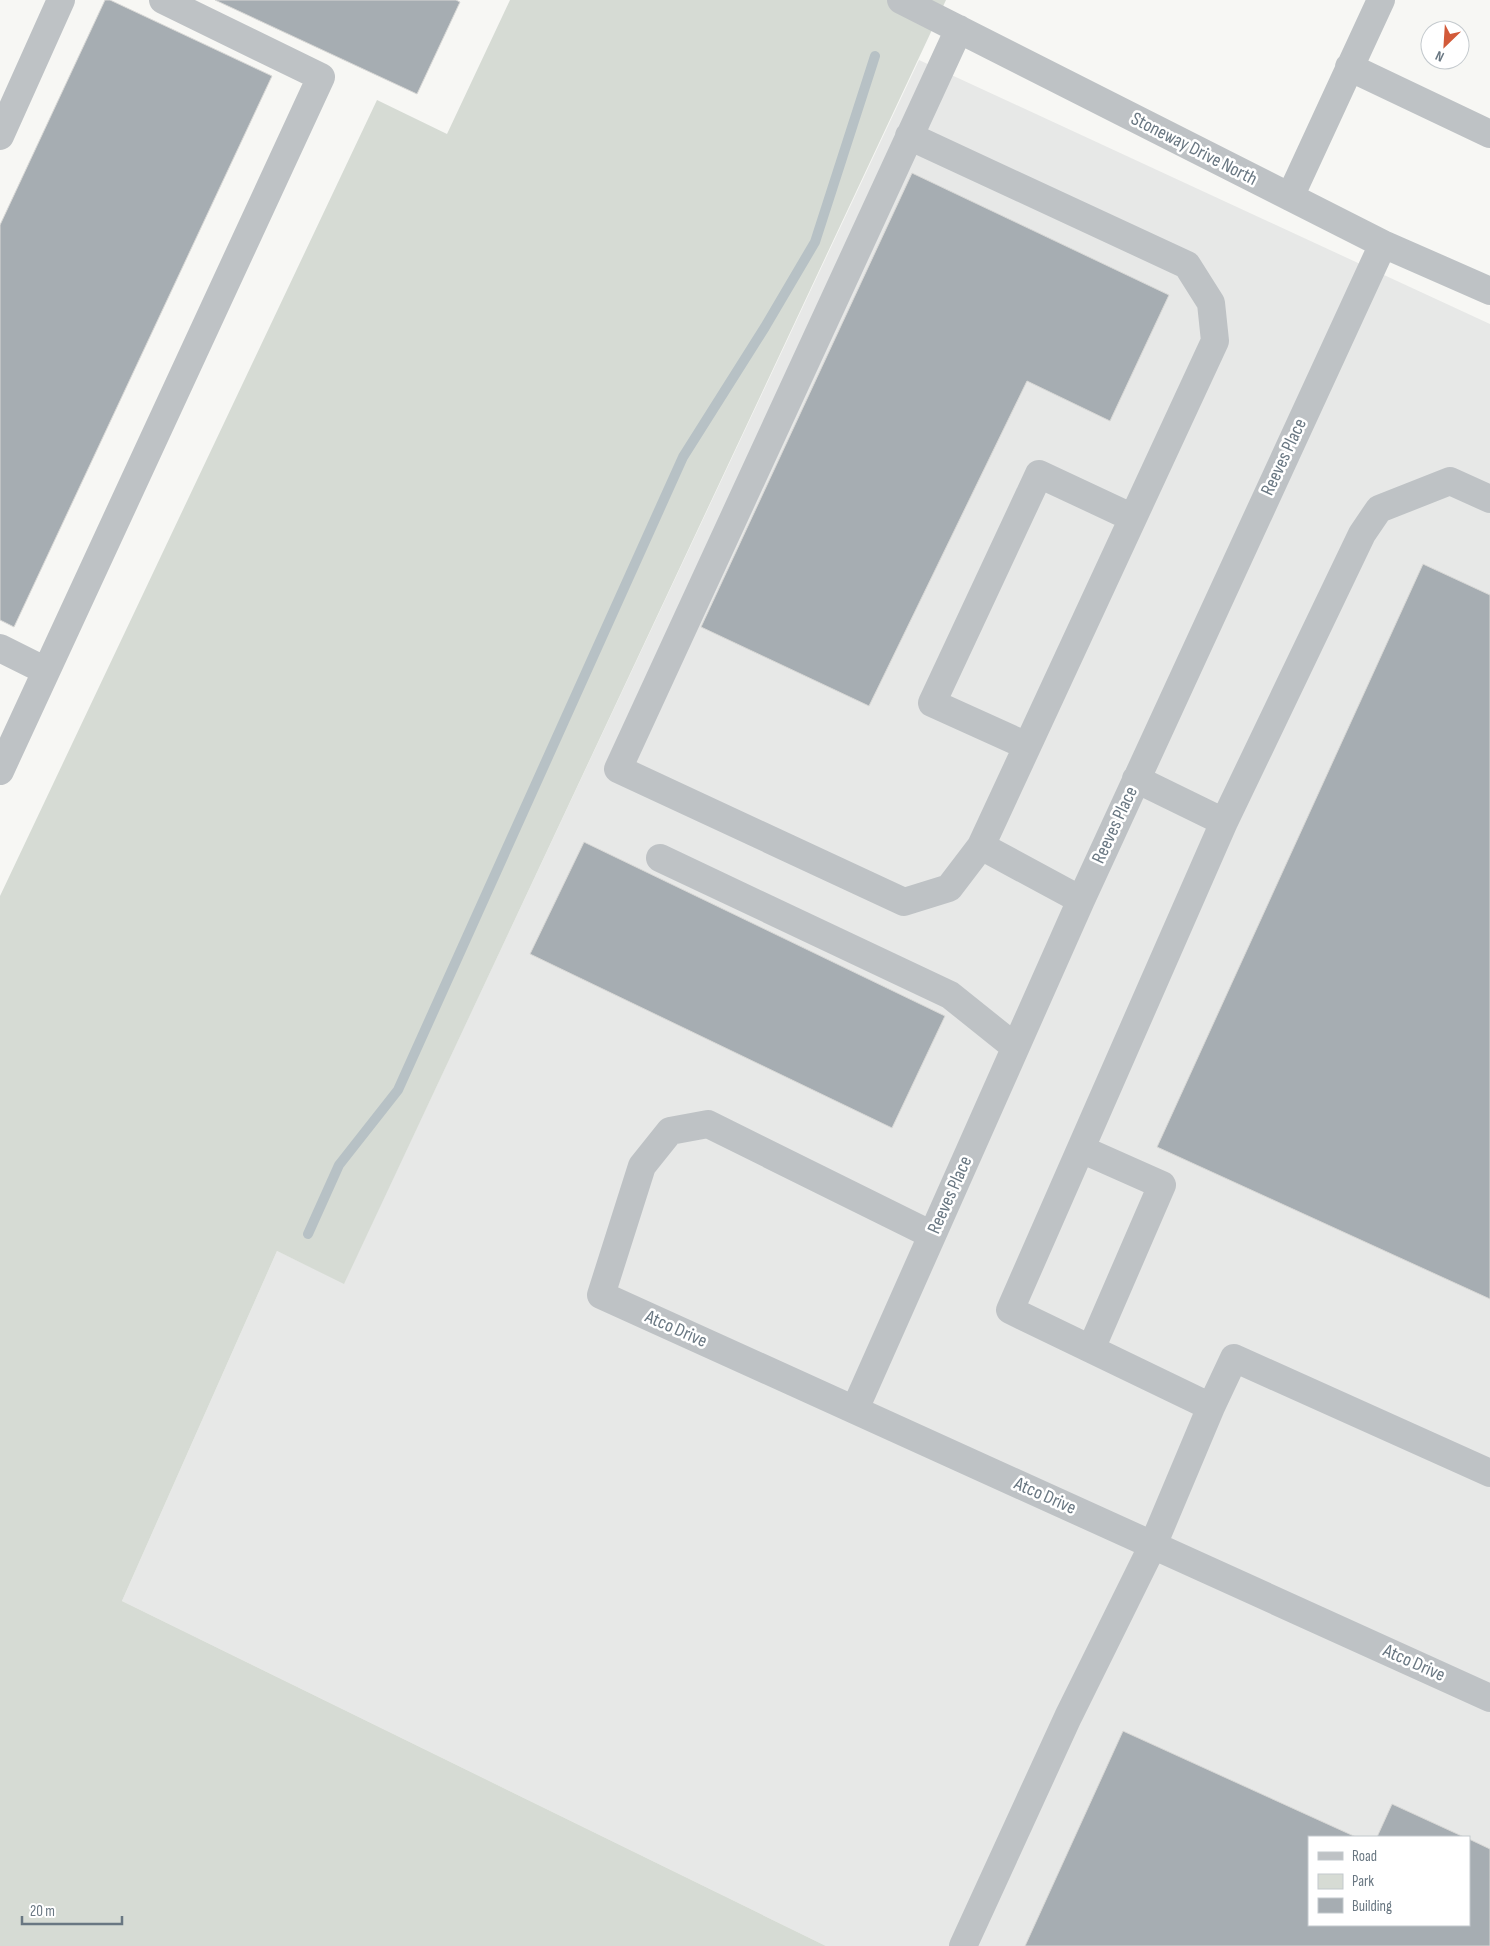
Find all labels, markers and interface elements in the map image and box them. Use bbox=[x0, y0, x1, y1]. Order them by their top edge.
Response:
north arrow bbox=[1420, 20, 1470, 70]
text: N bbox=[1433, 47, 1447, 66]
street label: Stoneway Drive North bbox=[1127, 107, 1261, 191]
street label: Reeves Place bbox=[1256, 415, 1312, 499]
street label: Reeves Place bbox=[1087, 783, 1143, 867]
street label: Reeves Place bbox=[923, 1153, 977, 1237]
street label: Atco Drive bbox=[641, 1305, 711, 1353]
street label: Atco Drive bbox=[1010, 1472, 1080, 1520]
street label: Atco Drive bbox=[1379, 1639, 1449, 1687]
legend bbox=[1308, 1836, 1470, 1926]
text: Road bbox=[1352, 1847, 1377, 1866]
text: Park bbox=[1352, 1872, 1374, 1891]
scale bar bbox=[22, 1894, 122, 1926]
text: Building bbox=[1352, 1897, 1392, 1916]
text: 20 m bbox=[30, 1902, 55, 1921]

